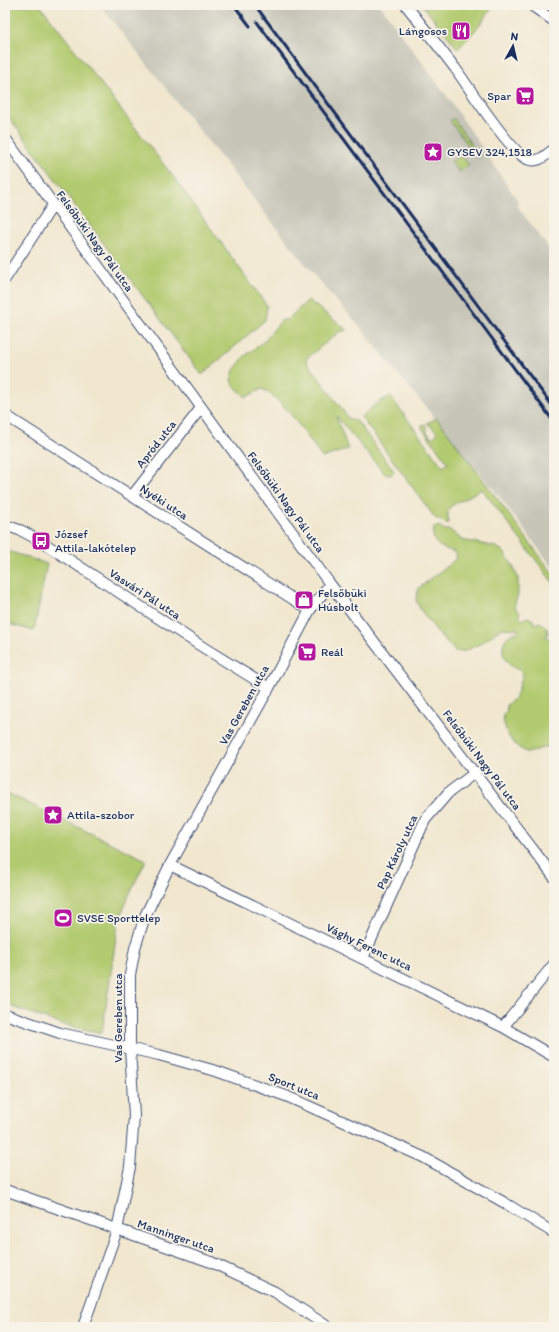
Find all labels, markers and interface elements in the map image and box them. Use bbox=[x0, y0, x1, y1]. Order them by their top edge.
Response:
restaurant icon: Lángosos bbox=[450, 20, 472, 42]
place label: Lángosos bbox=[399, 24, 447, 38]
north arrow bbox=[493, 26, 533, 66]
text: N bbox=[510, 30, 519, 44]
supermarket icon: Spar bbox=[514, 85, 536, 107]
place label: Spar bbox=[487, 89, 511, 103]
place icon: GYSEV 324,1518 bbox=[422, 141, 444, 163]
place label: GYSEV 324,1518 bbox=[447, 145, 533, 159]
street label: Felsőbüki Nagy Pál utca bbox=[54, 188, 136, 294]
street label: Apród utca bbox=[133, 417, 179, 471]
street label: Felsőbüki Nagy Pál utca bbox=[245, 449, 327, 555]
street label: Nyéki utca bbox=[137, 481, 191, 523]
place label: József Attila-lakótelep bbox=[55, 527, 136, 555]
bus stop icon: József Attila-lakótelep bbox=[30, 530, 52, 552]
street label: Vasvári Pál utca bbox=[107, 566, 184, 623]
place label: Felsőbüki Húsbolt bbox=[318, 586, 367, 614]
shop icon: Felsőbüki Húsbolt bbox=[293, 589, 315, 611]
supermarket icon: Reál bbox=[296, 641, 318, 663]
place label: Reál bbox=[321, 645, 344, 659]
street label: Vas Gereben utca bbox=[216, 662, 272, 748]
street label: Felsőbüki Nagy Pál utca bbox=[440, 707, 524, 813]
place icon: Attila-szobor bbox=[42, 804, 64, 826]
place label: Attila-szobor bbox=[67, 808, 135, 822]
street label: Pap Károly utca bbox=[374, 812, 421, 892]
sports icon: SVSE Sporttelep bbox=[52, 907, 74, 929]
place label: SVSE Sporttelep bbox=[77, 911, 160, 925]
street label: Vághy Ferenc utca bbox=[324, 920, 415, 974]
street label: Vas Gereben utca bbox=[111, 972, 125, 1063]
street label: Sport utca bbox=[266, 1069, 322, 1103]
street label: Manninger utca bbox=[136, 1216, 216, 1256]

